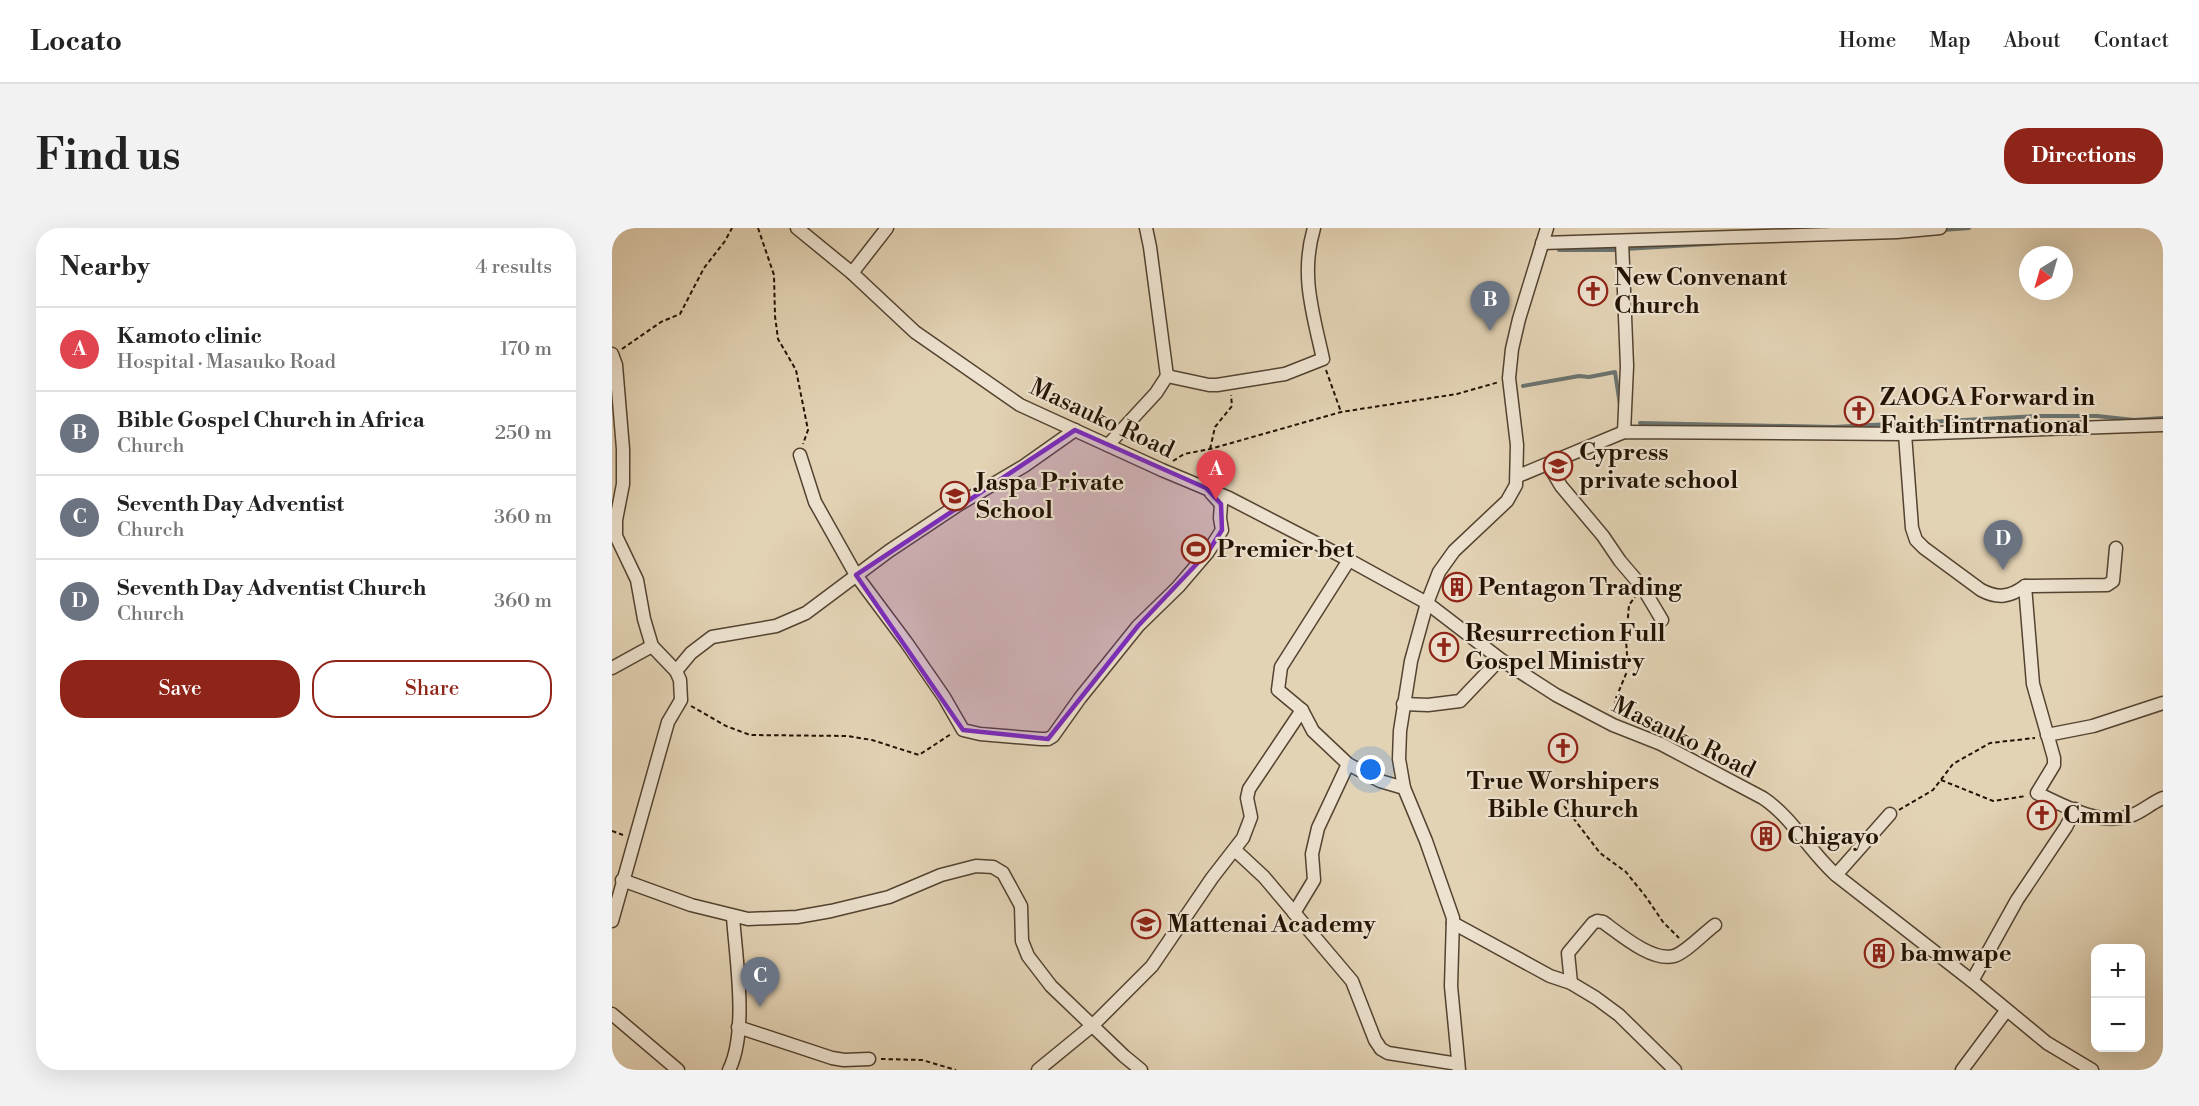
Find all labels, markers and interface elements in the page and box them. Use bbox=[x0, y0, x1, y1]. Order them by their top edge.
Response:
text: Locato bbox=[30, 24, 122, 59]
text: Home bbox=[1839, 28, 1896, 54]
text: Map bbox=[1929, 28, 1971, 54]
text: About bbox=[2004, 28, 2061, 54]
text: Contact bbox=[2094, 28, 2169, 54]
button: Directions bbox=[2004, 128, 2163, 184]
text: Find us bbox=[36, 130, 180, 183]
north arrow bbox=[2019, 246, 2073, 300]
text: Nearby bbox=[60, 251, 150, 283]
text: 4 results bbox=[475, 255, 552, 280]
place label: New Convenant Church bbox=[1614, 263, 1788, 321]
church icon: New Convenant Church bbox=[1577, 275, 1609, 307]
pin: B bbox=[1470, 282, 1510, 331]
text: Kamoto clinic bbox=[117, 323, 262, 350]
text: A bbox=[72, 337, 87, 362]
text: 170 m bbox=[500, 337, 552, 362]
text: Hospital · Masauko Road bbox=[117, 350, 336, 375]
street label: Masauko Road bbox=[1025, 372, 1179, 466]
place label: ZAOGA Forward in Faith Iintrnational bbox=[1880, 383, 2095, 441]
church icon: ZAOGA Forward in Faith Iintrnational bbox=[1843, 395, 1875, 427]
text: Bible Gospel Church in Africa bbox=[117, 407, 425, 434]
text: B bbox=[72, 421, 87, 446]
text: 250 m bbox=[495, 421, 552, 446]
text: Church bbox=[117, 434, 184, 459]
place label: Cypress private school bbox=[1579, 438, 1738, 496]
pin: A bbox=[1196, 450, 1236, 500]
school or university icon: Cypress private school bbox=[1542, 450, 1574, 482]
place label: Jaspa Private School bbox=[973, 468, 1124, 526]
school or university icon: Jaspa Private School bbox=[939, 480, 971, 512]
text: Seventh Day Adventist bbox=[117, 491, 344, 518]
text: C bbox=[72, 505, 87, 530]
text: 360 m bbox=[494, 505, 552, 530]
text: Church bbox=[117, 518, 184, 543]
pin: D bbox=[1984, 520, 2022, 570]
sports icon: Premier bet bbox=[1180, 533, 1212, 565]
place label: Premier bet bbox=[1217, 535, 1354, 565]
building icon: Pentagon Trading bbox=[1441, 571, 1473, 603]
place label: Pentagon Trading bbox=[1478, 573, 1683, 603]
text: Seventh Day Adventist Church bbox=[117, 575, 426, 602]
text: D bbox=[72, 589, 87, 614]
text: 360 m bbox=[494, 589, 552, 614]
text: Church bbox=[117, 602, 184, 627]
place label: Resurrection Full Gospel Ministry bbox=[1465, 619, 1665, 677]
church icon: Resurrection Full Gospel Ministry bbox=[1428, 631, 1460, 663]
button: Save bbox=[60, 660, 300, 718]
button: Share bbox=[312, 660, 552, 718]
street label: Masauko Road bbox=[1607, 690, 1761, 786]
church icon: True Worshipers Bible Church bbox=[1547, 732, 1579, 764]
your location bbox=[1356, 755, 1385, 784]
place label: True Worshipers Bible Church bbox=[1467, 767, 1659, 825]
church icon: Cmml bbox=[2026, 799, 2058, 831]
place label: Cmml bbox=[2063, 801, 2132, 831]
building icon: Chigayo bbox=[1750, 820, 1782, 852]
place label: Chigayo bbox=[1787, 822, 1879, 852]
school or university icon: Mattenai Academy bbox=[1130, 908, 1162, 940]
place label: Mattenai Academy bbox=[1167, 910, 1376, 940]
building icon: ba mwape bbox=[1863, 937, 1895, 969]
place label: ba mwape bbox=[1900, 939, 2012, 969]
map controls bbox=[2091, 944, 2145, 1052]
button: + bbox=[2091, 944, 2145, 998]
pin: C bbox=[740, 958, 780, 1007]
button: − bbox=[2091, 998, 2145, 1052]

